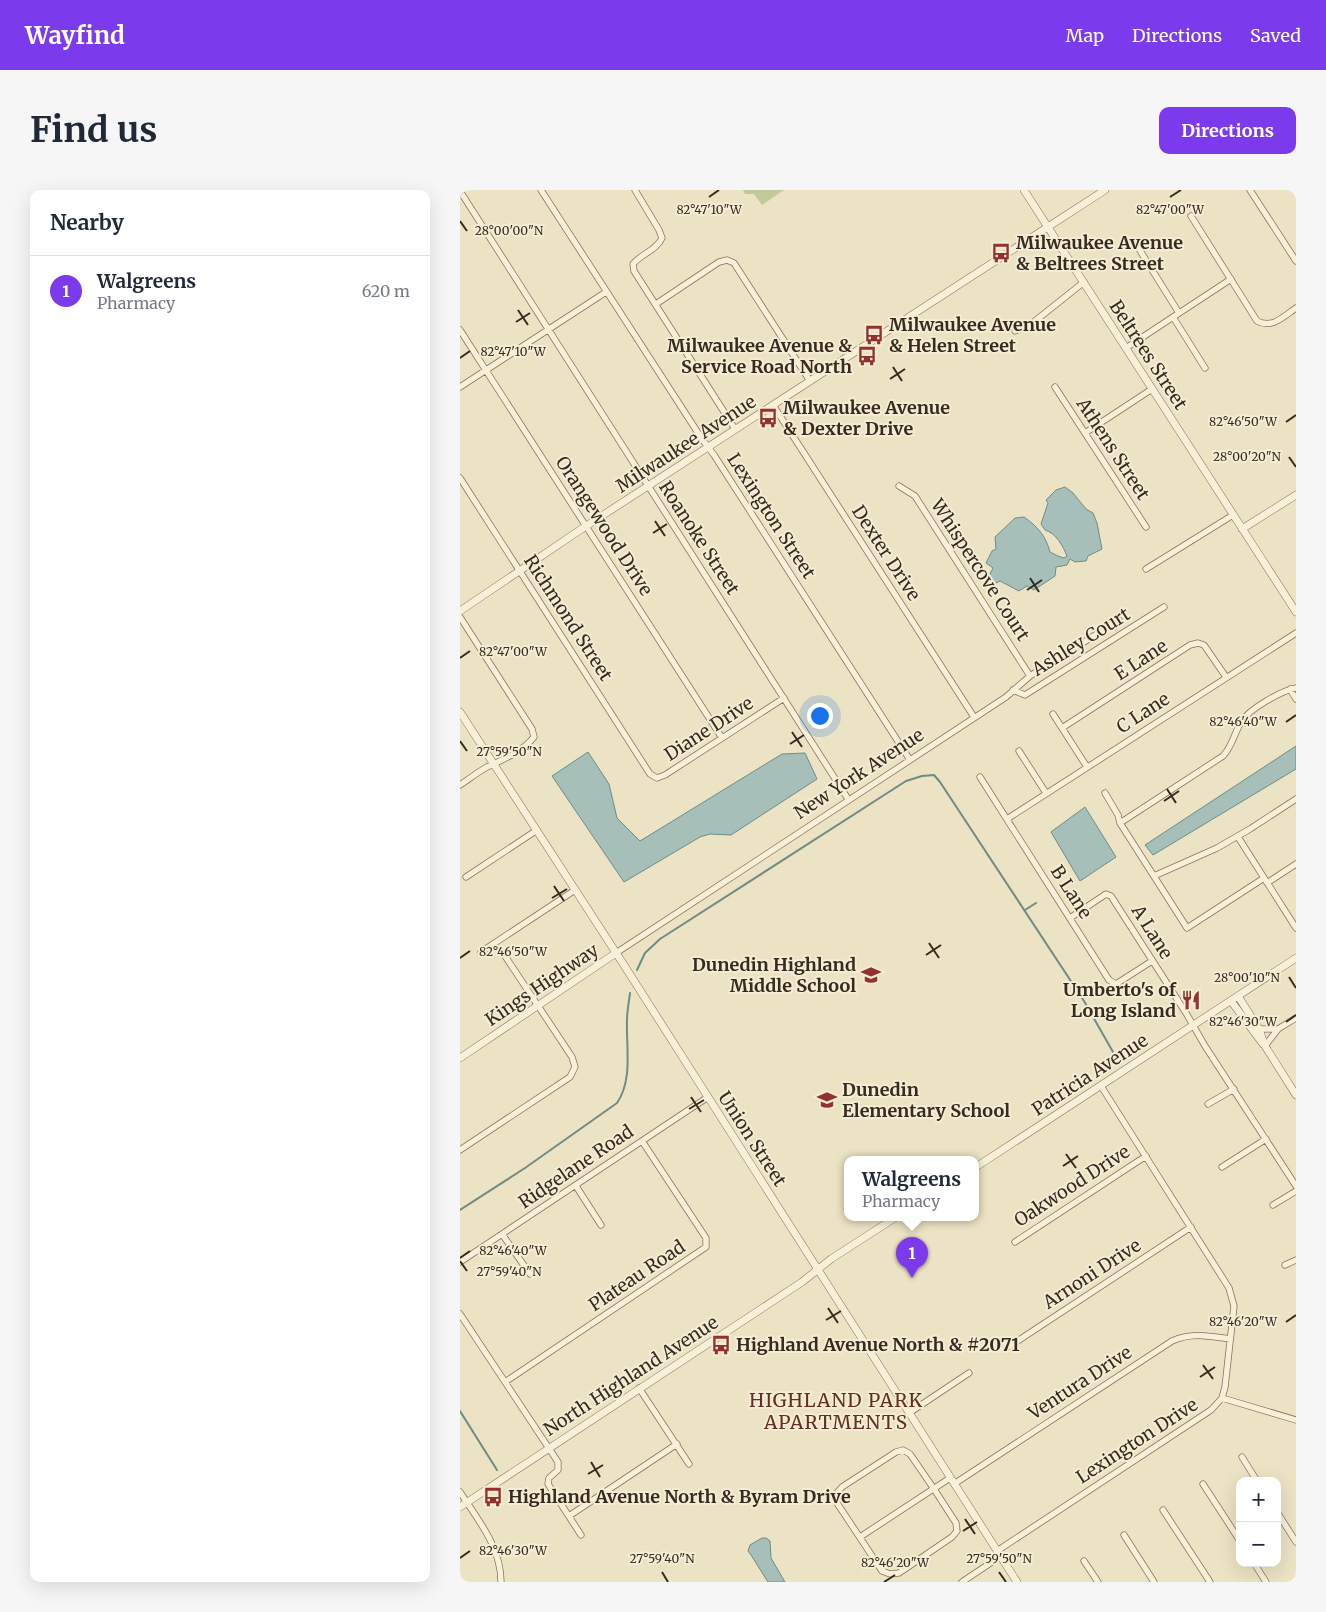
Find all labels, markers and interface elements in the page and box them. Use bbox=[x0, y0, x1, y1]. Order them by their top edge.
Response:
text: Wayfind bbox=[25, 20, 125, 51]
text: Map bbox=[1066, 24, 1104, 47]
text: Directions bbox=[1132, 24, 1222, 47]
text: Saved bbox=[1250, 24, 1301, 47]
button: Directions bbox=[1159, 107, 1296, 154]
text: Find us bbox=[30, 108, 157, 152]
text: 82°47'10"W bbox=[676, 202, 743, 217]
text: 82°47'00"W bbox=[1136, 202, 1205, 217]
text: Nearby bbox=[50, 209, 124, 236]
text: 28°00'00"N bbox=[475, 223, 544, 238]
place label: Milwaukee Avenue & Beltrees Street bbox=[1016, 231, 1183, 275]
bus stop icon: Milwaukee Avenue & Beltrees Street bbox=[990, 242, 1012, 264]
text: Walgreens bbox=[97, 269, 196, 293]
text: 1 bbox=[62, 281, 70, 301]
text: 620 m bbox=[362, 281, 410, 301]
text: Pharmacy bbox=[97, 293, 175, 313]
street label: Beltrees Street bbox=[1105, 296, 1192, 414]
place label: Milwaukee Avenue & Helen Street bbox=[889, 313, 1056, 357]
bus stop icon: Milwaukee Avenue & Helen Street bbox=[863, 324, 885, 346]
place label: Milwaukee Avenue & Service Road North bbox=[667, 334, 852, 378]
text: 82°47'10"W bbox=[480, 344, 547, 359]
bus stop icon: Milwaukee Avenue & Service Road North bbox=[856, 345, 878, 367]
street label: Milwaukee Avenue bbox=[611, 390, 760, 497]
street label: Athens Street bbox=[1071, 393, 1155, 504]
place label: Milwaukee Avenue & Dexter Drive bbox=[783, 396, 950, 440]
bus stop icon: Milwaukee Avenue & Dexter Drive bbox=[757, 407, 779, 429]
text: 82°46'50"W bbox=[1209, 414, 1278, 429]
street label: Lexington Street bbox=[722, 449, 821, 583]
text: 28°00'20"N bbox=[1213, 449, 1282, 464]
street label: Orangewood Drive bbox=[551, 452, 658, 600]
street label: Roanoke Street bbox=[654, 476, 745, 599]
street label: Whispercove Court bbox=[925, 494, 1035, 645]
street label: Dexter Drive bbox=[847, 501, 926, 605]
street label: Richmond Street bbox=[519, 550, 618, 685]
street label: Ashley Court bbox=[1027, 602, 1134, 681]
street label: E Lane bbox=[1110, 634, 1171, 685]
text: 82°47'00"W bbox=[479, 644, 548, 659]
street label: C Lane bbox=[1112, 687, 1174, 738]
street label: Diane Drive bbox=[660, 691, 757, 766]
your location bbox=[807, 703, 833, 729]
text: 82°46'40"W bbox=[1209, 714, 1278, 729]
street label: New York Avenue bbox=[790, 723, 928, 824]
text: 27°59'50"N bbox=[476, 744, 542, 759]
street label: B Lane bbox=[1046, 861, 1097, 923]
street label: A Lane bbox=[1126, 899, 1178, 963]
street label: Kings Highway bbox=[481, 938, 603, 1031]
text: 82°46'50"W bbox=[479, 944, 548, 959]
place label: Dunedin Highland Middle School bbox=[692, 953, 856, 997]
school or university icon: Dunedin Highland Middle School bbox=[860, 964, 882, 986]
text: 28°00'10"N bbox=[1214, 970, 1281, 985]
place label: Umberto's of Long Island bbox=[1063, 978, 1177, 1022]
restaurant icon: Umberto's of Long Island bbox=[1180, 989, 1202, 1011]
text: 82°46'30"W bbox=[1209, 1014, 1278, 1029]
street label: Patricia Avenue bbox=[1027, 1029, 1152, 1121]
place label: Dunedin Elementary School bbox=[842, 1078, 1010, 1122]
street label: Union Street bbox=[713, 1087, 792, 1191]
school or university icon: Dunedin Elementary School bbox=[816, 1089, 838, 1111]
street label: Ridgelane Road bbox=[514, 1120, 638, 1214]
street label: Oakwood Drive bbox=[1010, 1140, 1134, 1231]
popup bbox=[844, 1156, 979, 1221]
text: Walgreens bbox=[862, 1167, 961, 1191]
text: Pharmacy bbox=[862, 1191, 940, 1211]
street label: Arnoni Drive bbox=[1038, 1233, 1145, 1314]
street label: Plateau Road bbox=[584, 1235, 689, 1316]
pin: 1 bbox=[896, 1237, 928, 1278]
text: 82°46'40"W bbox=[479, 1243, 548, 1258]
text: 27°59'40"N bbox=[477, 1264, 542, 1279]
street label: North Highland Avenue bbox=[539, 1311, 722, 1441]
text: 82°46'20"W bbox=[1209, 1314, 1278, 1329]
place label: Highland Avenue North & #2071 bbox=[736, 1333, 1020, 1356]
bus stop icon: Highland Avenue North & #2071 bbox=[710, 1334, 732, 1356]
street label: Ventura Drive bbox=[1023, 1341, 1136, 1425]
district label: HIGHLAND PARK APARTMENTS bbox=[749, 1388, 923, 1434]
street label: Lexington Drive bbox=[1072, 1393, 1202, 1488]
map controls bbox=[1236, 1477, 1281, 1567]
button: + bbox=[1236, 1477, 1281, 1522]
place label: Highland Avenue North & Byram Drive bbox=[508, 1485, 851, 1508]
bus stop icon: Highland Avenue North & Byram Drive bbox=[482, 1486, 504, 1508]
button: − bbox=[1236, 1522, 1281, 1567]
text: 82°46'30"W bbox=[479, 1543, 548, 1558]
text: 27°59'40"N bbox=[630, 1551, 695, 1566]
text: 27°59'50"N bbox=[966, 1551, 1032, 1566]
text: 82°46'20"W bbox=[861, 1555, 930, 1570]

